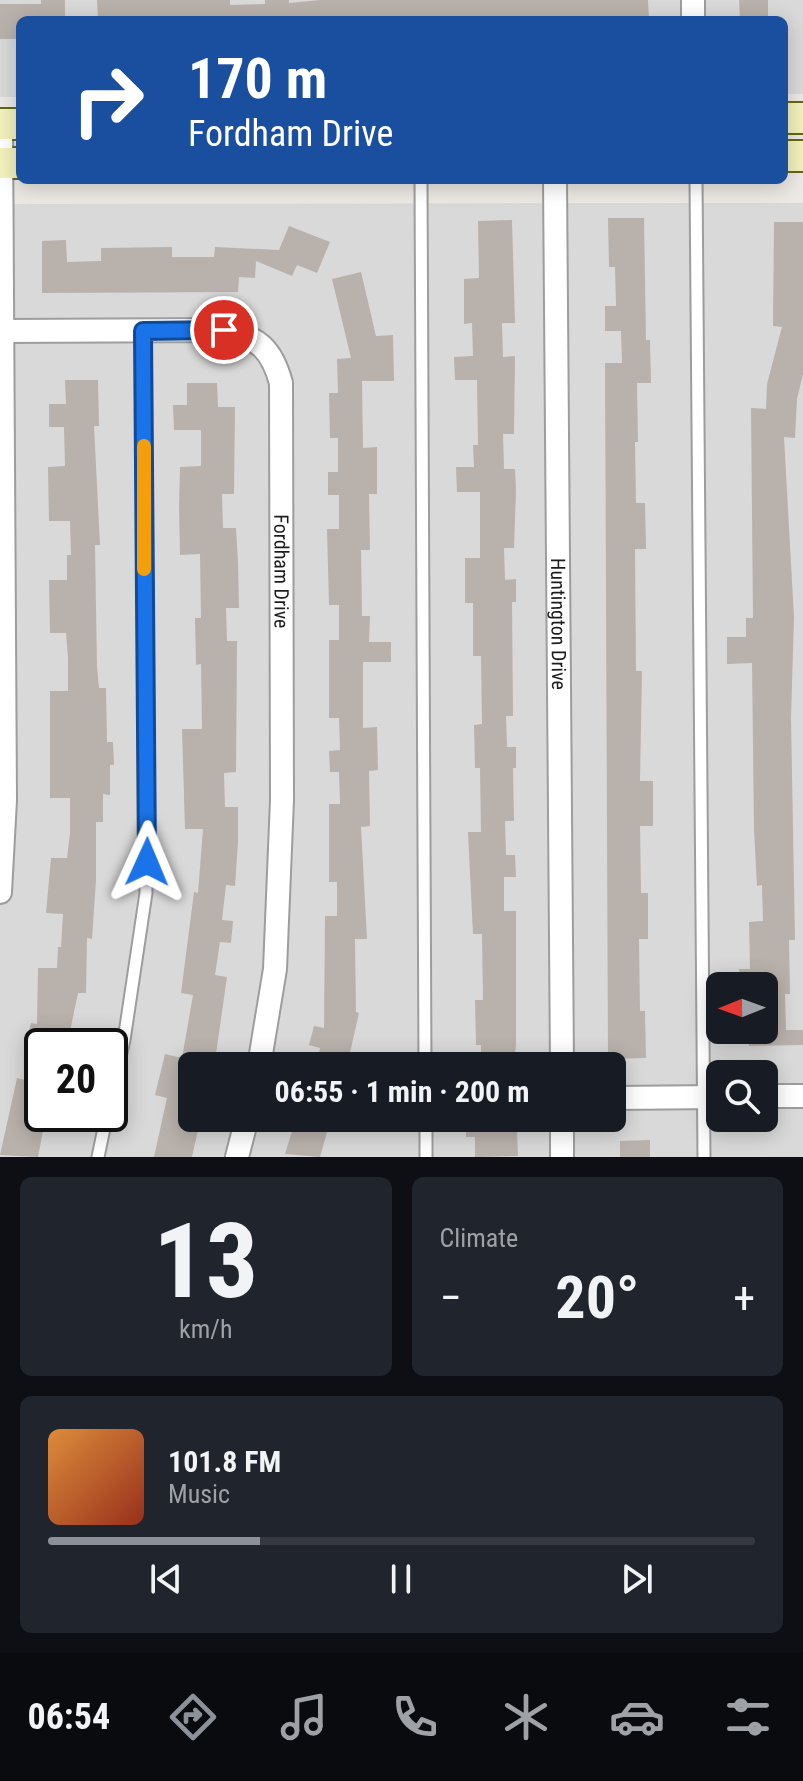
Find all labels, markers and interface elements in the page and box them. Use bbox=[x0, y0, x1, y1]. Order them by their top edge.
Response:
text: 170 m bbox=[188, 46, 327, 112]
icon: right bbox=[56, 48, 160, 152]
text: Fordham Drive bbox=[188, 113, 393, 155]
pin bbox=[190, 296, 258, 364]
icon: arrive bbox=[202, 308, 246, 352]
street label: Fordham Drive bbox=[269, 514, 294, 629]
street label: Huntington Drive bbox=[546, 558, 571, 690]
position arrow bbox=[105, 820, 189, 904]
north arrow bbox=[706, 972, 778, 1044]
map controls bbox=[706, 972, 778, 1132]
speed limit sign: 20 bbox=[24, 1028, 128, 1132]
button: search bbox=[706, 1060, 778, 1132]
text: 06:55 · 1 min · 200 m bbox=[275, 1074, 529, 1109]
text: 13 bbox=[153, 1201, 258, 1322]
text: Climate bbox=[440, 1223, 518, 1253]
text: 20° bbox=[555, 1262, 639, 1333]
text: − bbox=[440, 1272, 462, 1324]
text: + bbox=[733, 1272, 755, 1324]
text: km/h bbox=[179, 1314, 233, 1344]
text: 101.8 FM bbox=[168, 1444, 281, 1479]
text: Music bbox=[168, 1479, 230, 1509]
icon: previous bbox=[144, 1557, 188, 1601]
icon: pause bbox=[379, 1557, 423, 1601]
icon: next bbox=[615, 1557, 659, 1601]
icon: directions bbox=[165, 1689, 221, 1745]
icon: music bbox=[276, 1689, 332, 1745]
icon: phone bbox=[387, 1689, 443, 1745]
icon: climate bbox=[498, 1689, 554, 1745]
icon: car bbox=[609, 1689, 665, 1745]
icon: filters bbox=[720, 1689, 776, 1745]
text: 06:54 bbox=[27, 1696, 110, 1738]

